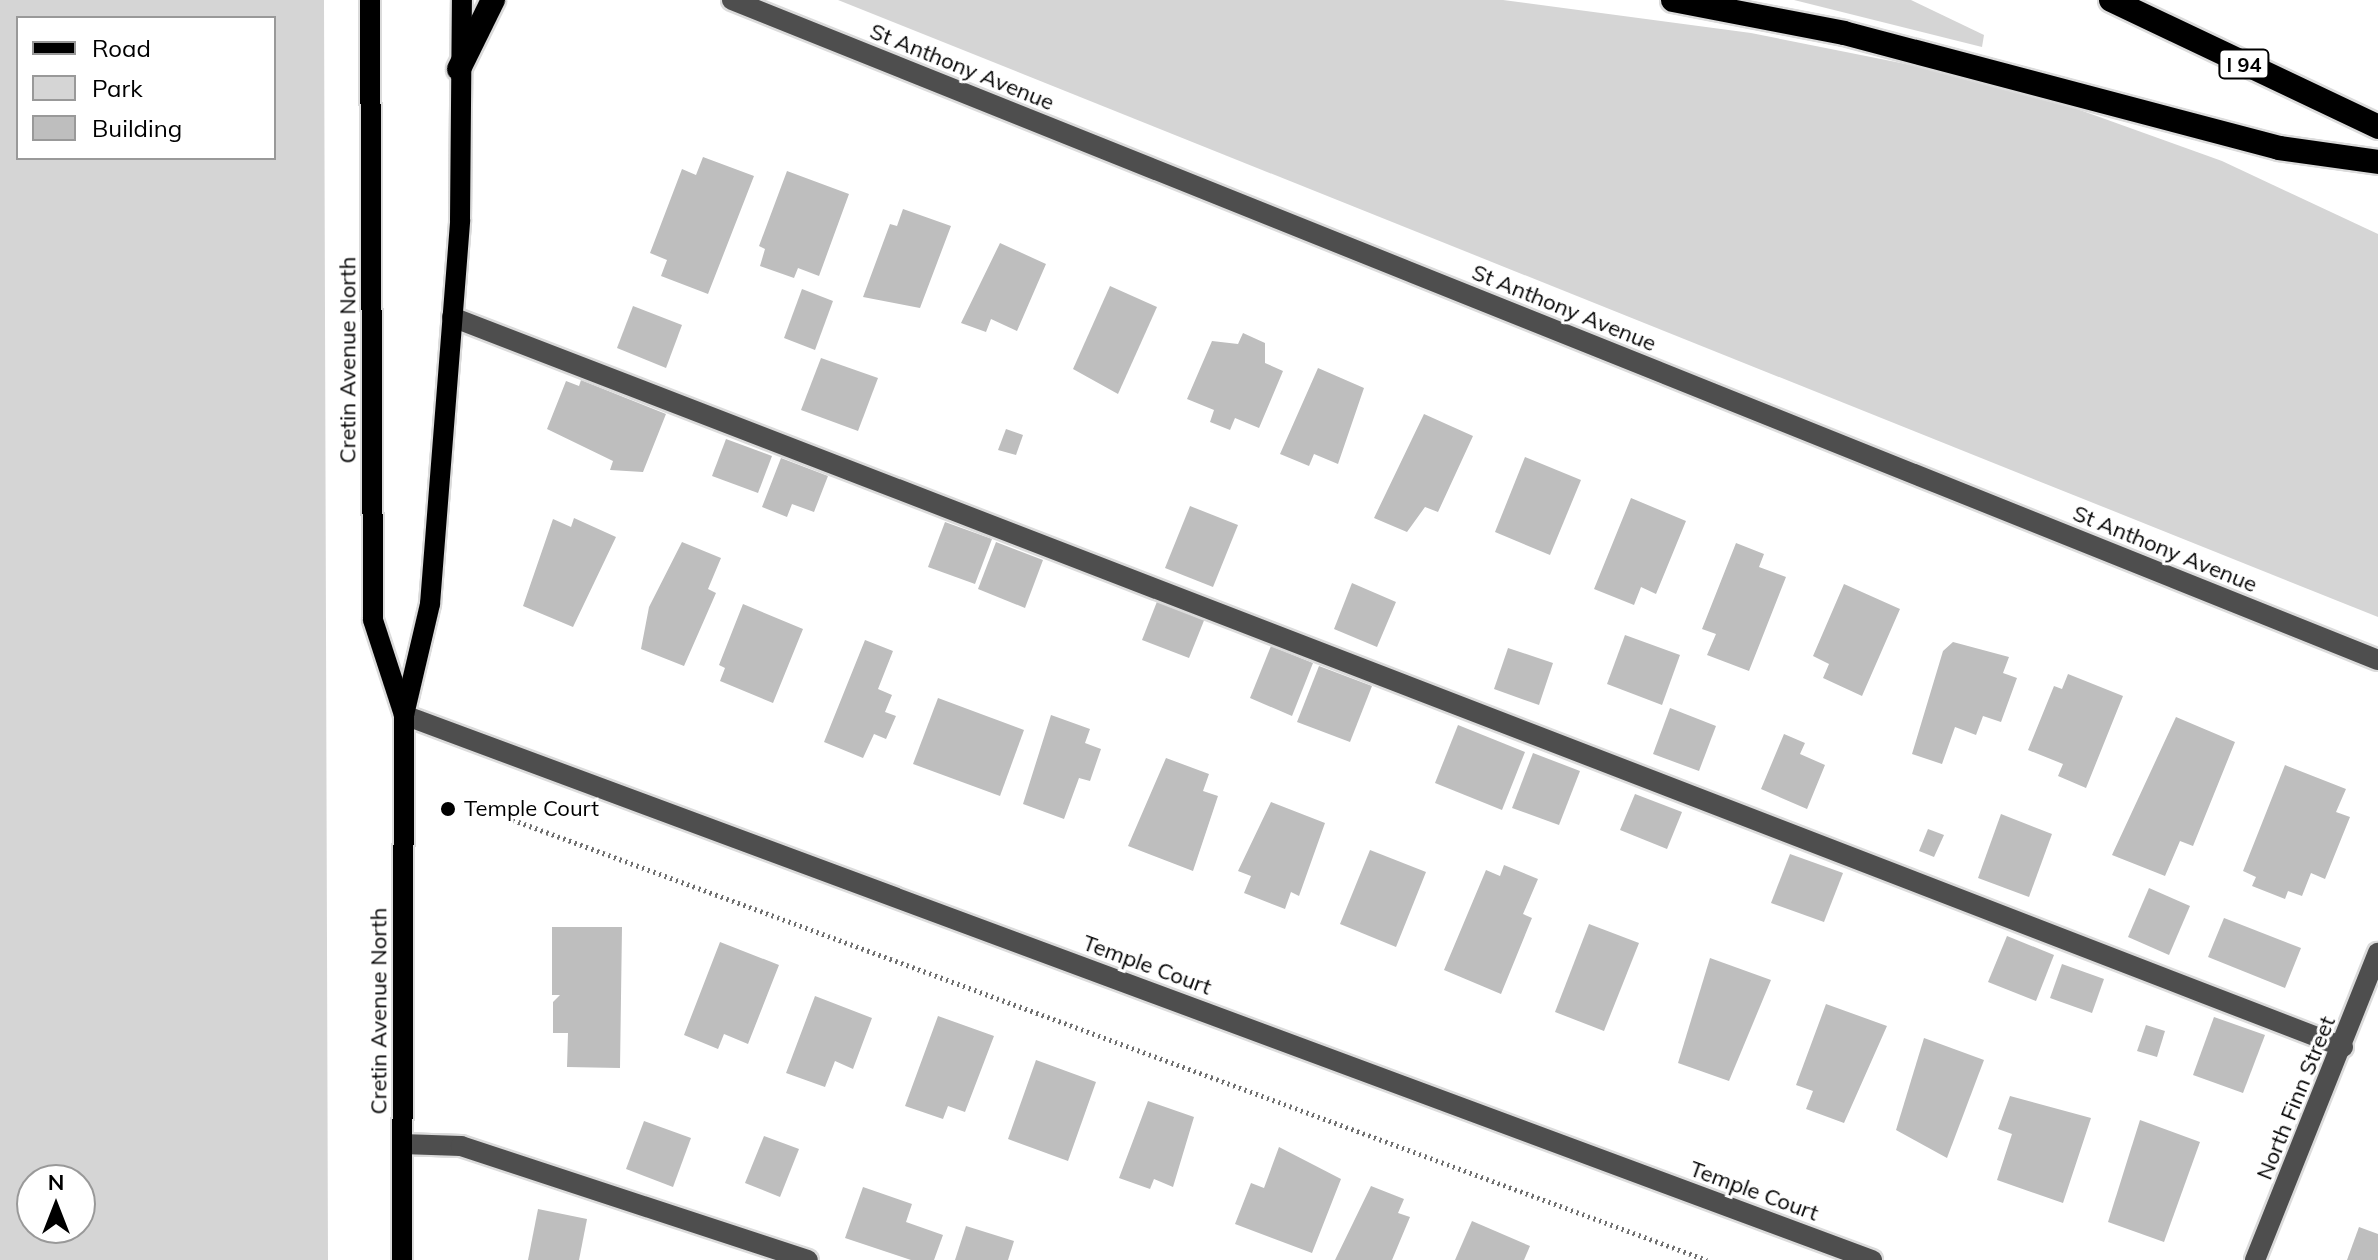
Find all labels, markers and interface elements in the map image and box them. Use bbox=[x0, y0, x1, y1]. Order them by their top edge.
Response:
legend bbox=[16, 16, 276, 160]
street label: St Anthony Avenue bbox=[866, 18, 1058, 116]
text: Road bbox=[92, 33, 151, 63]
road number: I 94 bbox=[2218, 48, 2270, 80]
text: Park bbox=[92, 73, 143, 103]
text: Building bbox=[92, 113, 182, 143]
street label: Cretin Avenue North bbox=[335, 257, 361, 463]
street label: St Anthony Avenue bbox=[1468, 259, 1660, 357]
street label: St Anthony Avenue bbox=[2069, 500, 2261, 598]
place label: Temple Court bbox=[464, 796, 599, 822]
marker: Temple Court bbox=[439, 800, 457, 818]
street label: Cretin Avenue North bbox=[366, 908, 392, 1114]
street label: Temple Court bbox=[1079, 930, 1215, 1000]
street label: North Finn Street bbox=[2251, 1012, 2341, 1184]
street label: Temple Court bbox=[1686, 1156, 1822, 1226]
north arrow bbox=[16, 1164, 96, 1244]
text: N bbox=[48, 1168, 64, 1196]

